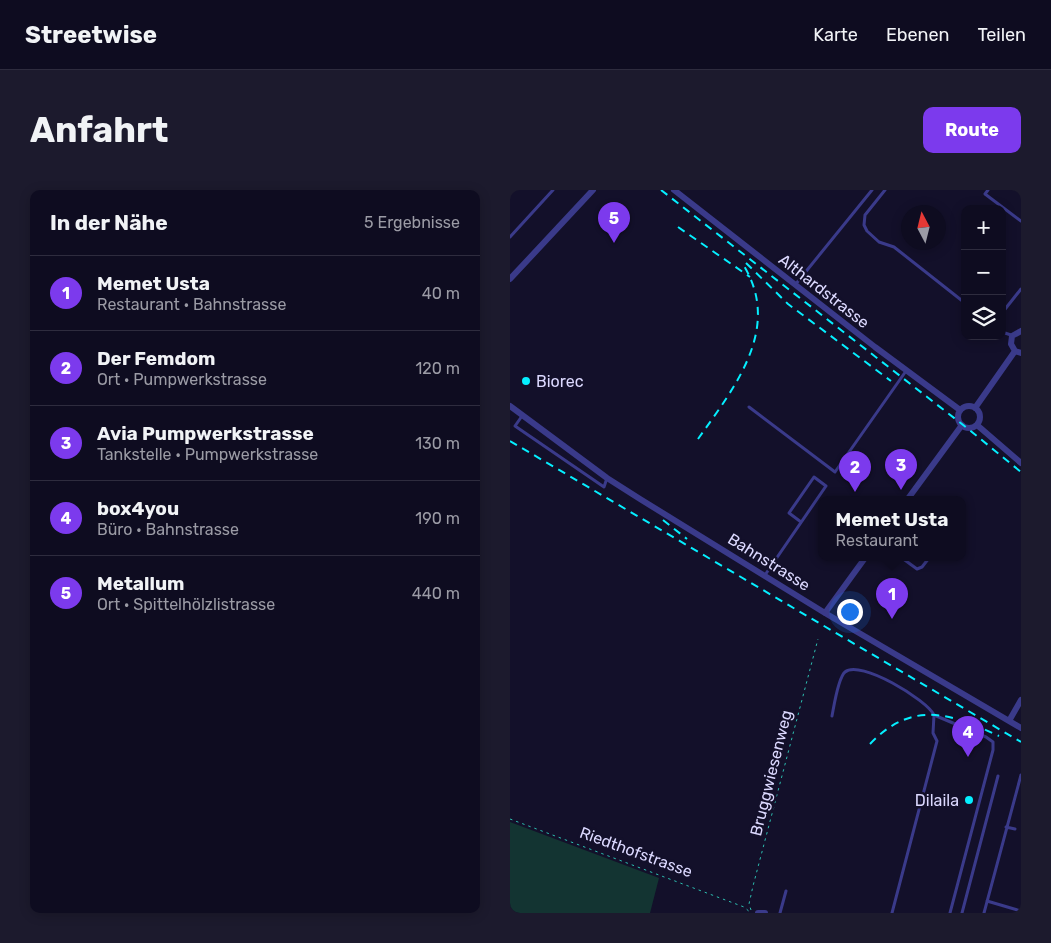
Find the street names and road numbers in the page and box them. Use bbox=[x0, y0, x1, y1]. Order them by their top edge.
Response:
street label: Althardstrasse bbox=[775, 250, 873, 332]
street label: Bahnstrasse bbox=[724, 529, 814, 595]
street label: Bruggwiesenweg bbox=[746, 708, 796, 838]
street label: Riedthofstrasse bbox=[577, 823, 695, 881]

